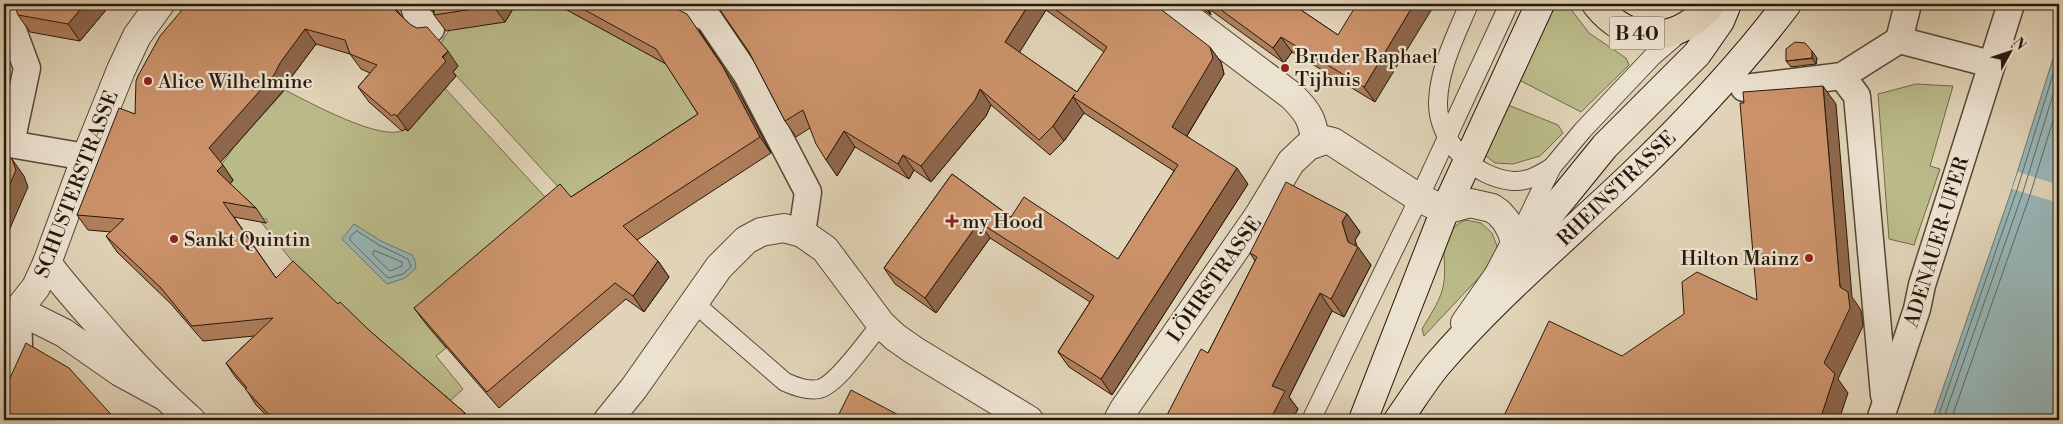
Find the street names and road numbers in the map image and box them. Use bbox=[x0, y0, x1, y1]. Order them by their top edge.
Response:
road number: B 40 bbox=[1610, 16, 1664, 49]
street label: SCHUSTERSTRASSE bbox=[30, 87, 125, 282]
street label: RHEINSTRASSE bbox=[1552, 126, 1682, 252]
street label: ADENAUER-UFER bbox=[1899, 153, 1976, 332]
street label: LÖHRSTRASSE bbox=[1162, 211, 1268, 348]

